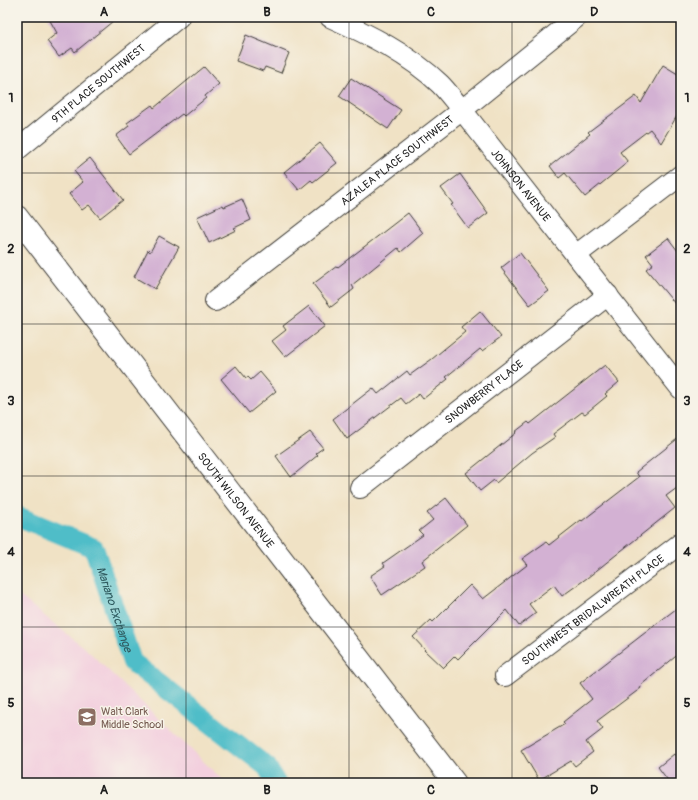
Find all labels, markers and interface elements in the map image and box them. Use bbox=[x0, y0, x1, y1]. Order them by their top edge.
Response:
text: A bbox=[100, 4, 109, 20]
text: B bbox=[263, 4, 271, 20]
text: C bbox=[427, 4, 435, 20]
text: D bbox=[590, 4, 598, 20]
street label: 9TH PLACE SOUTHWEST bbox=[49, 42, 148, 126]
text: 1 bbox=[8, 90, 14, 106]
text: 1 bbox=[684, 90, 690, 106]
street label: AZALEA PLACE SOUTHWEST bbox=[338, 113, 456, 208]
street label: JOHNSON AVENUE bbox=[488, 147, 553, 225]
text: 2 bbox=[7, 241, 15, 257]
text: 2 bbox=[683, 241, 691, 257]
street label: SNOWBERRY PLACE bbox=[442, 357, 526, 427]
text: 3 bbox=[7, 393, 15, 409]
text: 3 bbox=[683, 393, 691, 409]
street label: SOUTH WILSON AVENUE bbox=[195, 450, 277, 551]
text: 4 bbox=[7, 544, 15, 560]
text: 4 bbox=[683, 544, 691, 560]
street label: SOUTHWEST BRIDALWREATH PLACE bbox=[519, 552, 667, 668]
water label: Mariano Exchange bbox=[93, 565, 136, 655]
text: 5 bbox=[7, 695, 15, 711]
text: 5 bbox=[683, 695, 691, 711]
place label: Walt Clark Middle School bbox=[101, 705, 164, 731]
school or university icon: Walt Clark Middle School bbox=[76, 706, 98, 728]
text: A bbox=[100, 782, 109, 798]
text: B bbox=[263, 782, 271, 798]
text: C bbox=[427, 782, 435, 798]
text: D bbox=[590, 782, 598, 798]

